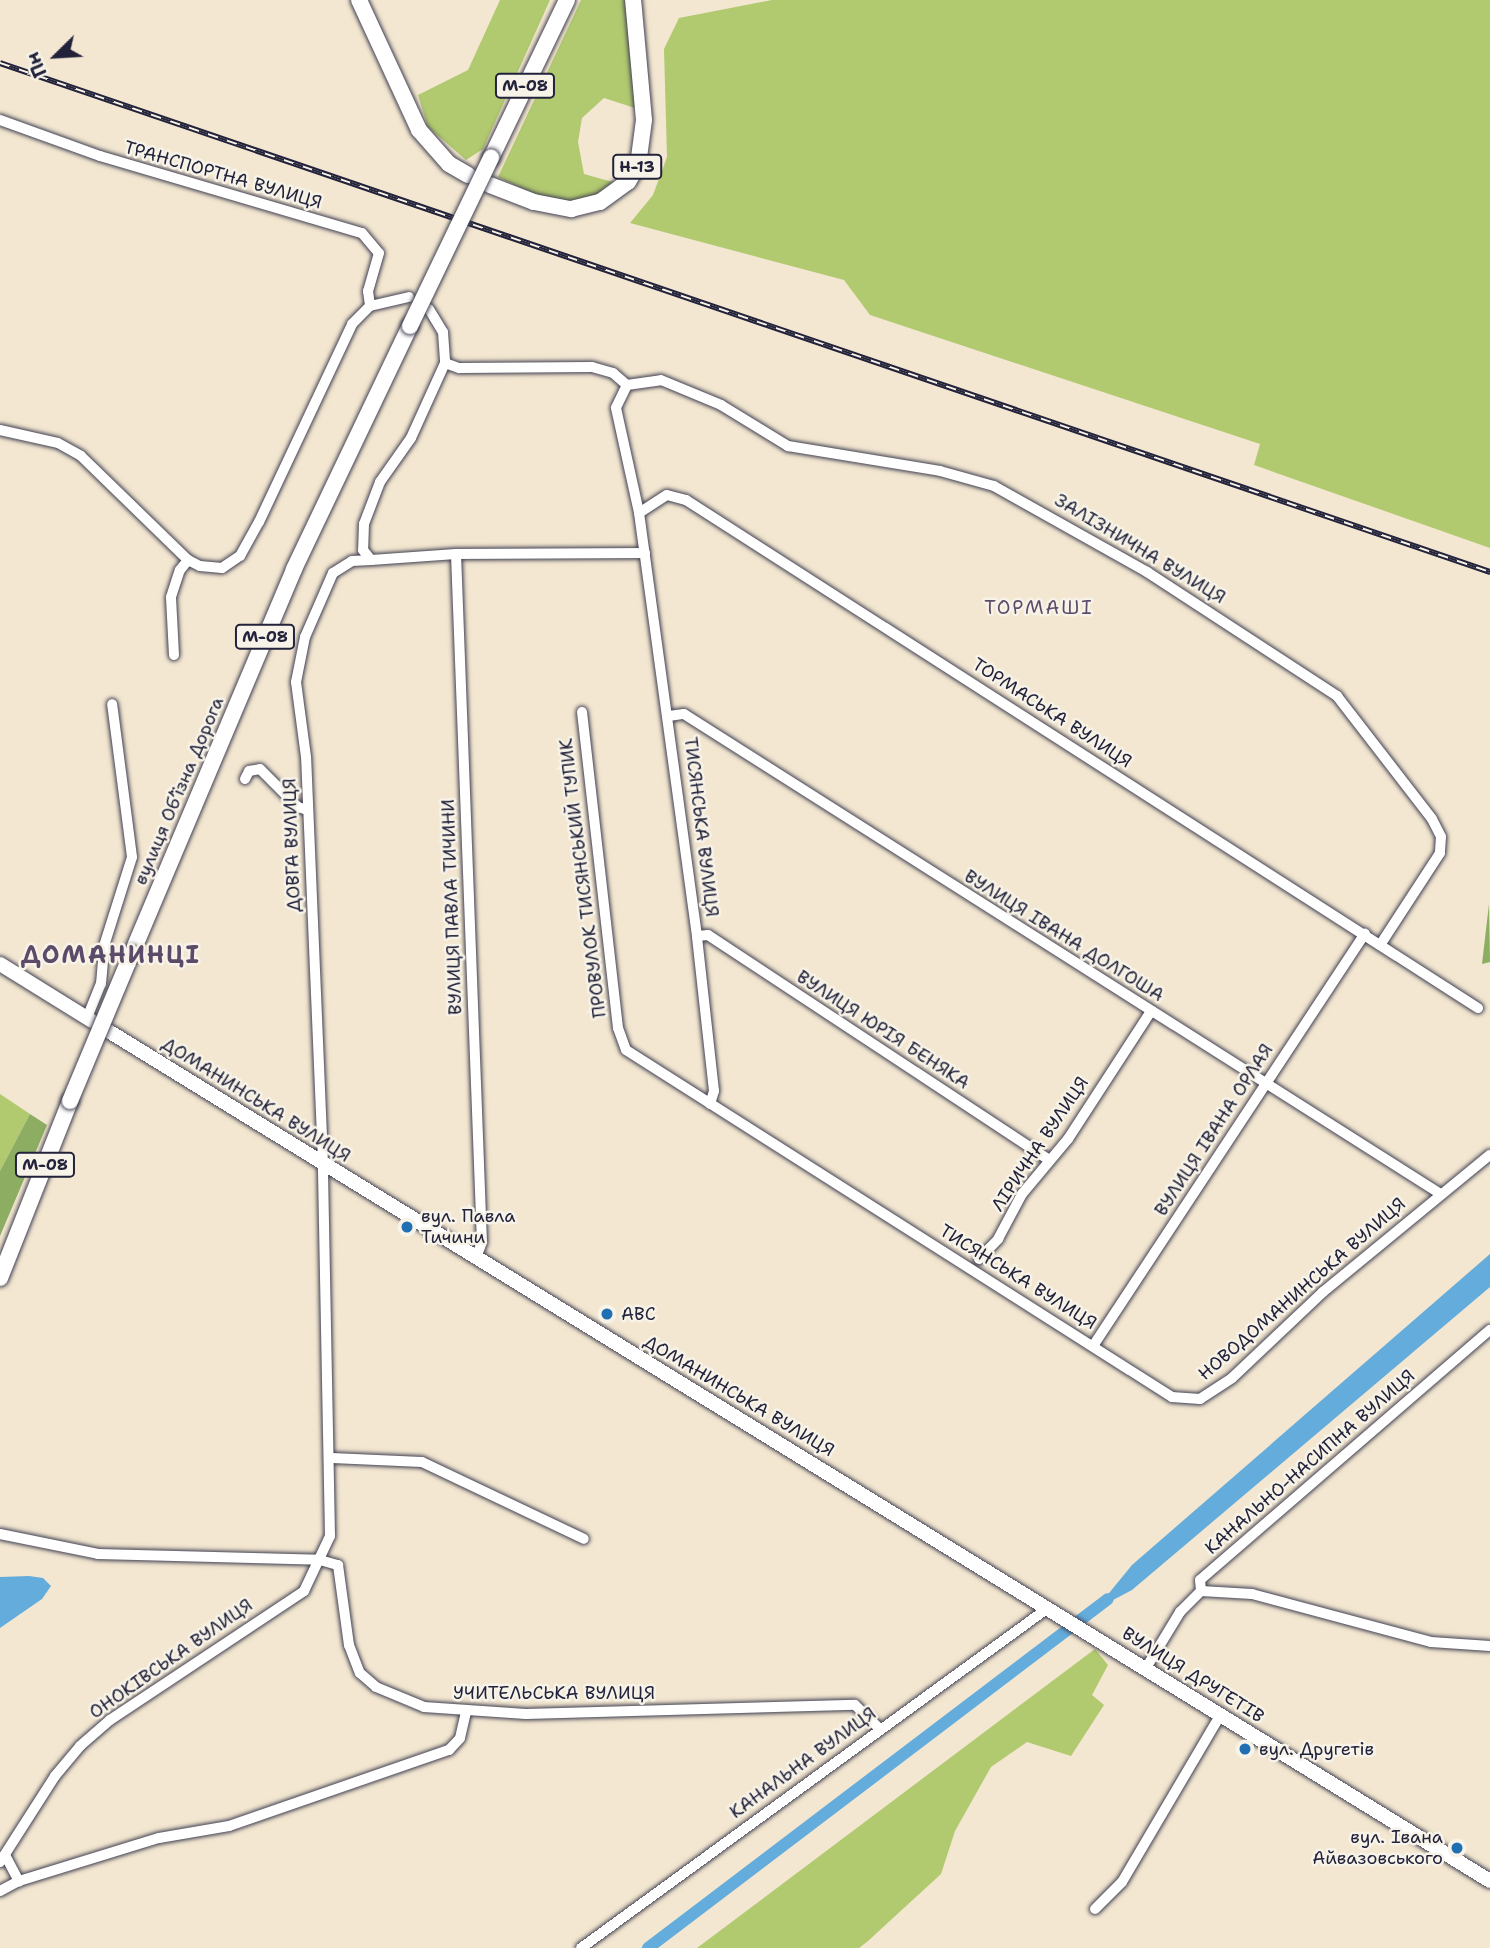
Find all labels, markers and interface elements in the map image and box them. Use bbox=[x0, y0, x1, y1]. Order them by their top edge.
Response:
north arrow bbox=[21, 21, 91, 91]
text: Пн bbox=[20, 48, 53, 81]
road number: М-08 bbox=[494, 74, 556, 99]
street label: ТРАНСПОРТНА ВУЛИЦЯ bbox=[121, 136, 325, 214]
road number: Н-13 bbox=[611, 154, 663, 180]
street label: ЗАЛІЗНИЧНА ВУЛИЦЯ bbox=[1051, 489, 1229, 609]
district label: ТОРМАШІ bbox=[985, 597, 1093, 619]
road number: М-08 bbox=[233, 624, 296, 650]
street label: ТОРМАСЬКА ВУЛИЦЯ bbox=[968, 653, 1136, 773]
street label: вулиця Обʼїзна Дорога bbox=[130, 694, 228, 888]
street label: ТИСЯНСЬКА ВУЛИЦЯ bbox=[679, 736, 723, 918]
street label: ПРОВУЛОК ТИСЯНСЬКИЙ ТУПИК bbox=[555, 737, 611, 1019]
street label: ДОВГА ВУЛИЦЯ bbox=[279, 778, 305, 912]
street label: ВУЛИЦЯ ПАВЛА ТИЧИНИ bbox=[437, 799, 467, 1015]
street label: ВУЛИЦЯ ІВАНА ДОЛГОША bbox=[960, 866, 1168, 1006]
district label: ДОМАНИНЦІ bbox=[22, 942, 200, 970]
street label: ВУЛИЦЯ ЮРІЯ БЕНЯКА bbox=[793, 966, 973, 1094]
street label: ДОМАНИНСЬКА ВУЛИЦЯ bbox=[158, 1033, 354, 1167]
street label: ВУЛИЦЯ ІВАНА ОРЛАЯ bbox=[1150, 1040, 1278, 1220]
street label: ЛІРИЧНА ВУЛИЦЯ bbox=[987, 1073, 1093, 1215]
road number: М-08 bbox=[14, 1152, 76, 1177]
street label: НОВОДОМАНИНСЬКА ВУЛИЦЯ bbox=[1194, 1193, 1410, 1385]
place label: вул. Павла Тичини bbox=[421, 1206, 515, 1248]
marker: вул. Павла Тичини bbox=[399, 1219, 415, 1235]
street label: ТИСЯНСЬКА ВУЛИЦЯ bbox=[935, 1220, 1101, 1334]
place label: ABC bbox=[621, 1303, 656, 1325]
marker: ABC bbox=[599, 1306, 615, 1322]
street label: ДОМАНИНСЬКА ВУЛИЦЯ bbox=[640, 1331, 838, 1461]
street label: КАНАЛЬНО-НАСИПНА ВУЛИЦЯ bbox=[1201, 1365, 1419, 1559]
street label: ОНОКІВСЬКА ВУЛИЦЯ bbox=[85, 1594, 257, 1724]
street label: ВУЛИЦЯ ДРУГЕТІВ bbox=[1118, 1623, 1268, 1727]
street label: УЧИТЕЛЬСЬКА ВУЛИЦЯ bbox=[453, 1682, 655, 1704]
street label: КАНАЛЬНА ВУЛИЦЯ bbox=[726, 1703, 880, 1823]
place label: вул. Другетів bbox=[1259, 1738, 1374, 1760]
marker: вул. Другетів bbox=[1237, 1741, 1253, 1757]
place label: вул. Івана Айвазовського bbox=[1312, 1827, 1443, 1870]
marker: вул. Івана Айвазовського bbox=[1449, 1840, 1465, 1856]

